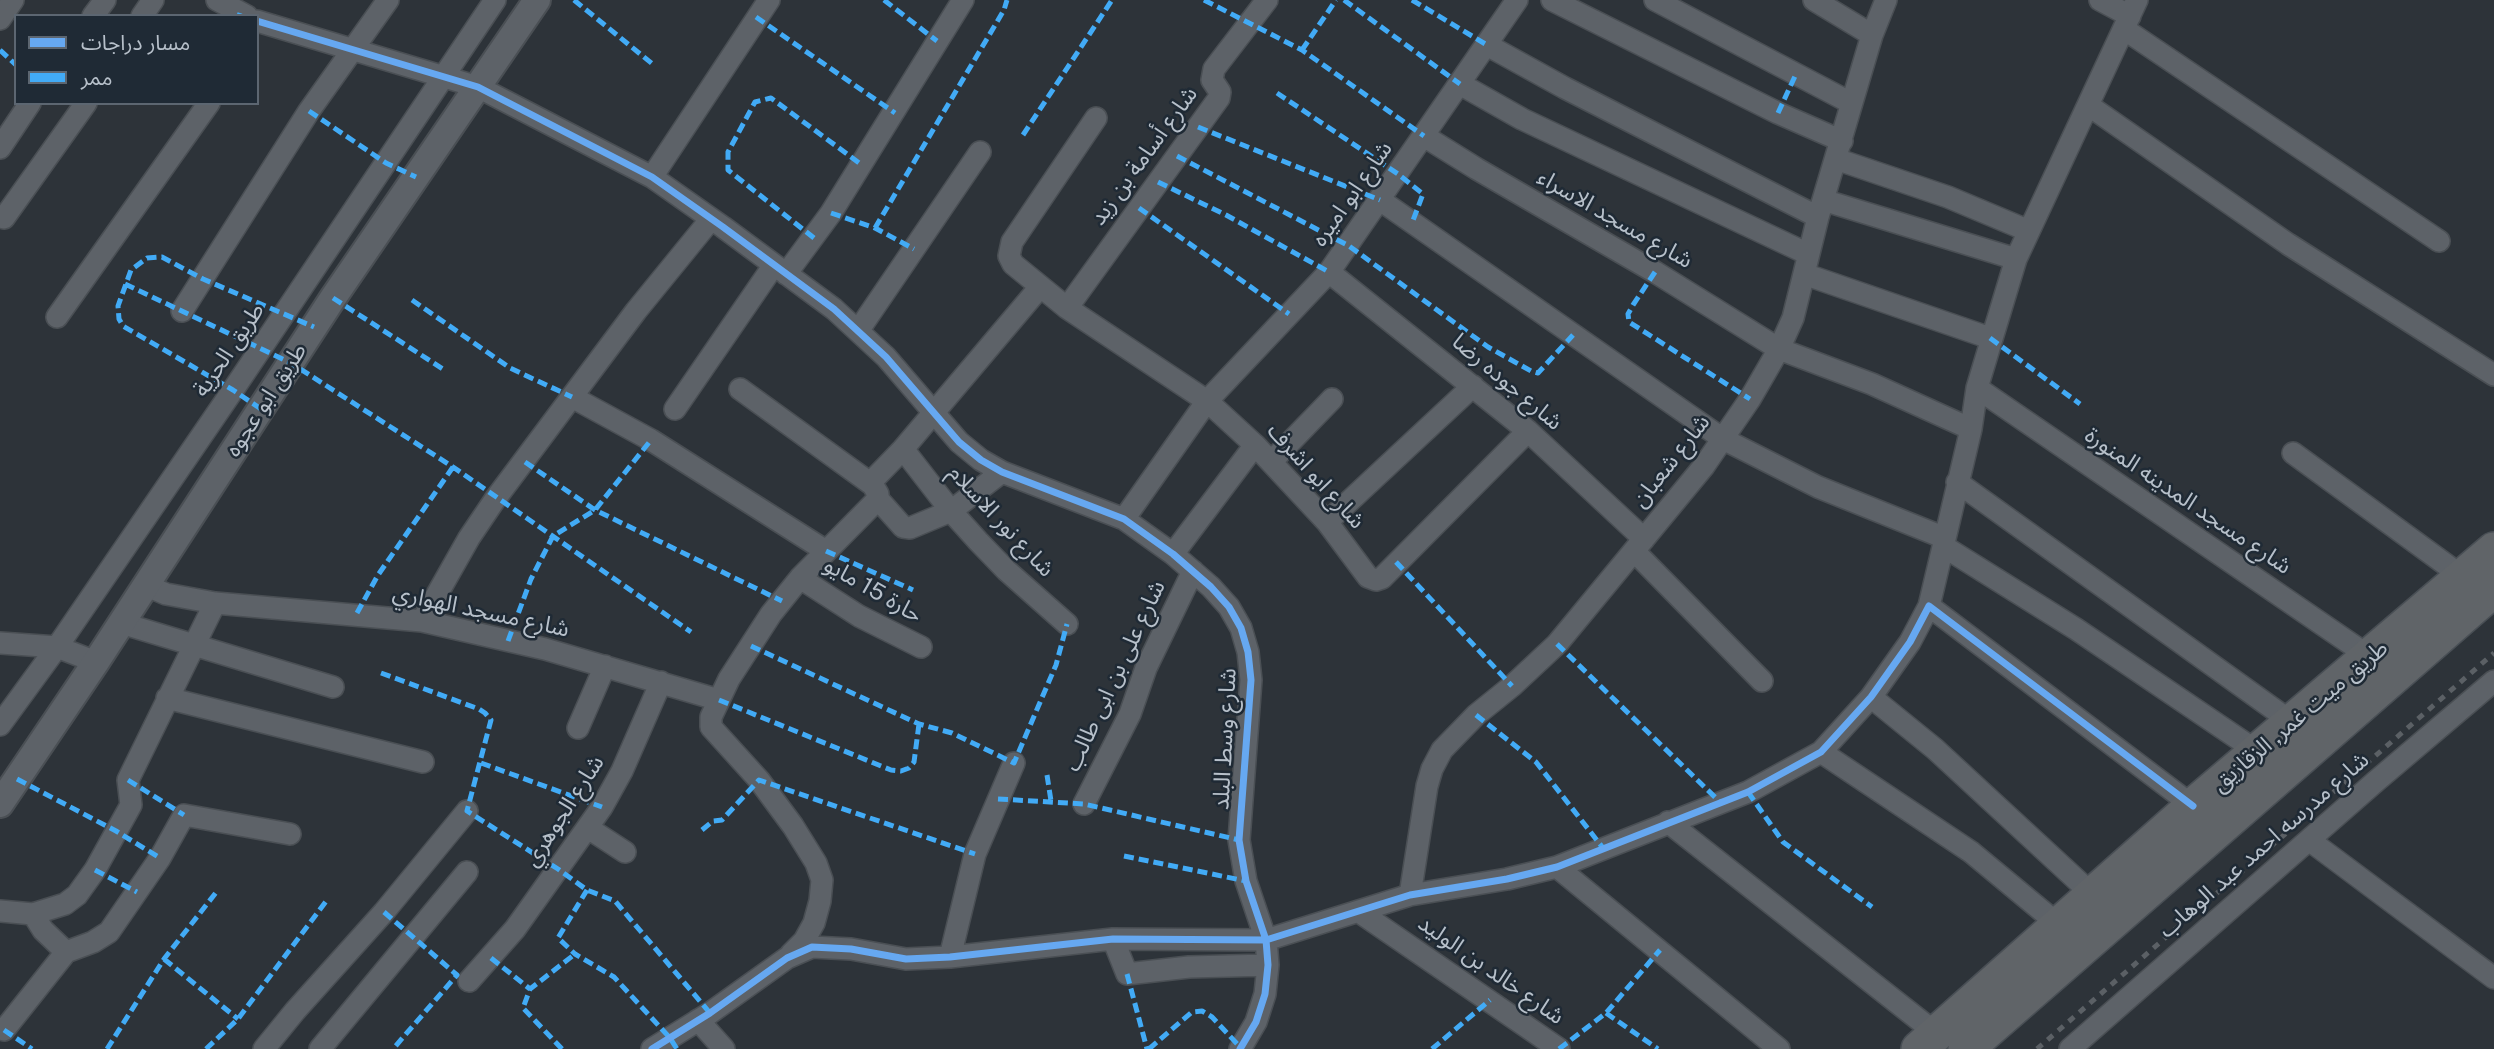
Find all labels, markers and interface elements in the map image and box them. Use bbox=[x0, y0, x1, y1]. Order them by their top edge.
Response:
legend bbox=[14, 14, 259, 105]
text: مسار دراجات bbox=[81, 30, 190, 55]
text: ممر bbox=[81, 65, 112, 90]
street label: شارع أسامة بن زيد bbox=[1084, 81, 1204, 231]
street label: شارع ابو اميره bbox=[1306, 136, 1398, 252]
street label: شارع مسجد الاسراء bbox=[1532, 163, 1698, 275]
street label: طريق الحرية bbox=[187, 298, 271, 402]
street label: شارع جوده رضا bbox=[1446, 328, 1568, 436]
street label: طريق ابو عجوه bbox=[219, 338, 313, 462]
street label: شارع شعبان bbox=[1626, 409, 1716, 513]
street label: شارع ابو اشرف bbox=[1261, 417, 1371, 535]
street label: شارع مسجد المدينه المنورة bbox=[2079, 422, 2297, 580]
street label: شارع نور الاسلام bbox=[942, 459, 1060, 583]
street label: حارة 15 مايو bbox=[819, 551, 927, 629]
street label: شارع على بن ابى طالب bbox=[1059, 576, 1171, 776]
street label: شارع مسجد الهواري bbox=[390, 579, 572, 643]
street label: طريق ميت غمر, الزقازيق bbox=[2206, 634, 2394, 798]
street label: شارع وسط البلد bbox=[1208, 667, 1242, 811]
street label: شارع مدرسه احمد عبد الوهاب bbox=[2153, 746, 2375, 944]
street label: شارع الجوهري bbox=[518, 750, 610, 872]
street label: شارع خالد بن الوليد bbox=[1413, 909, 1569, 1031]

